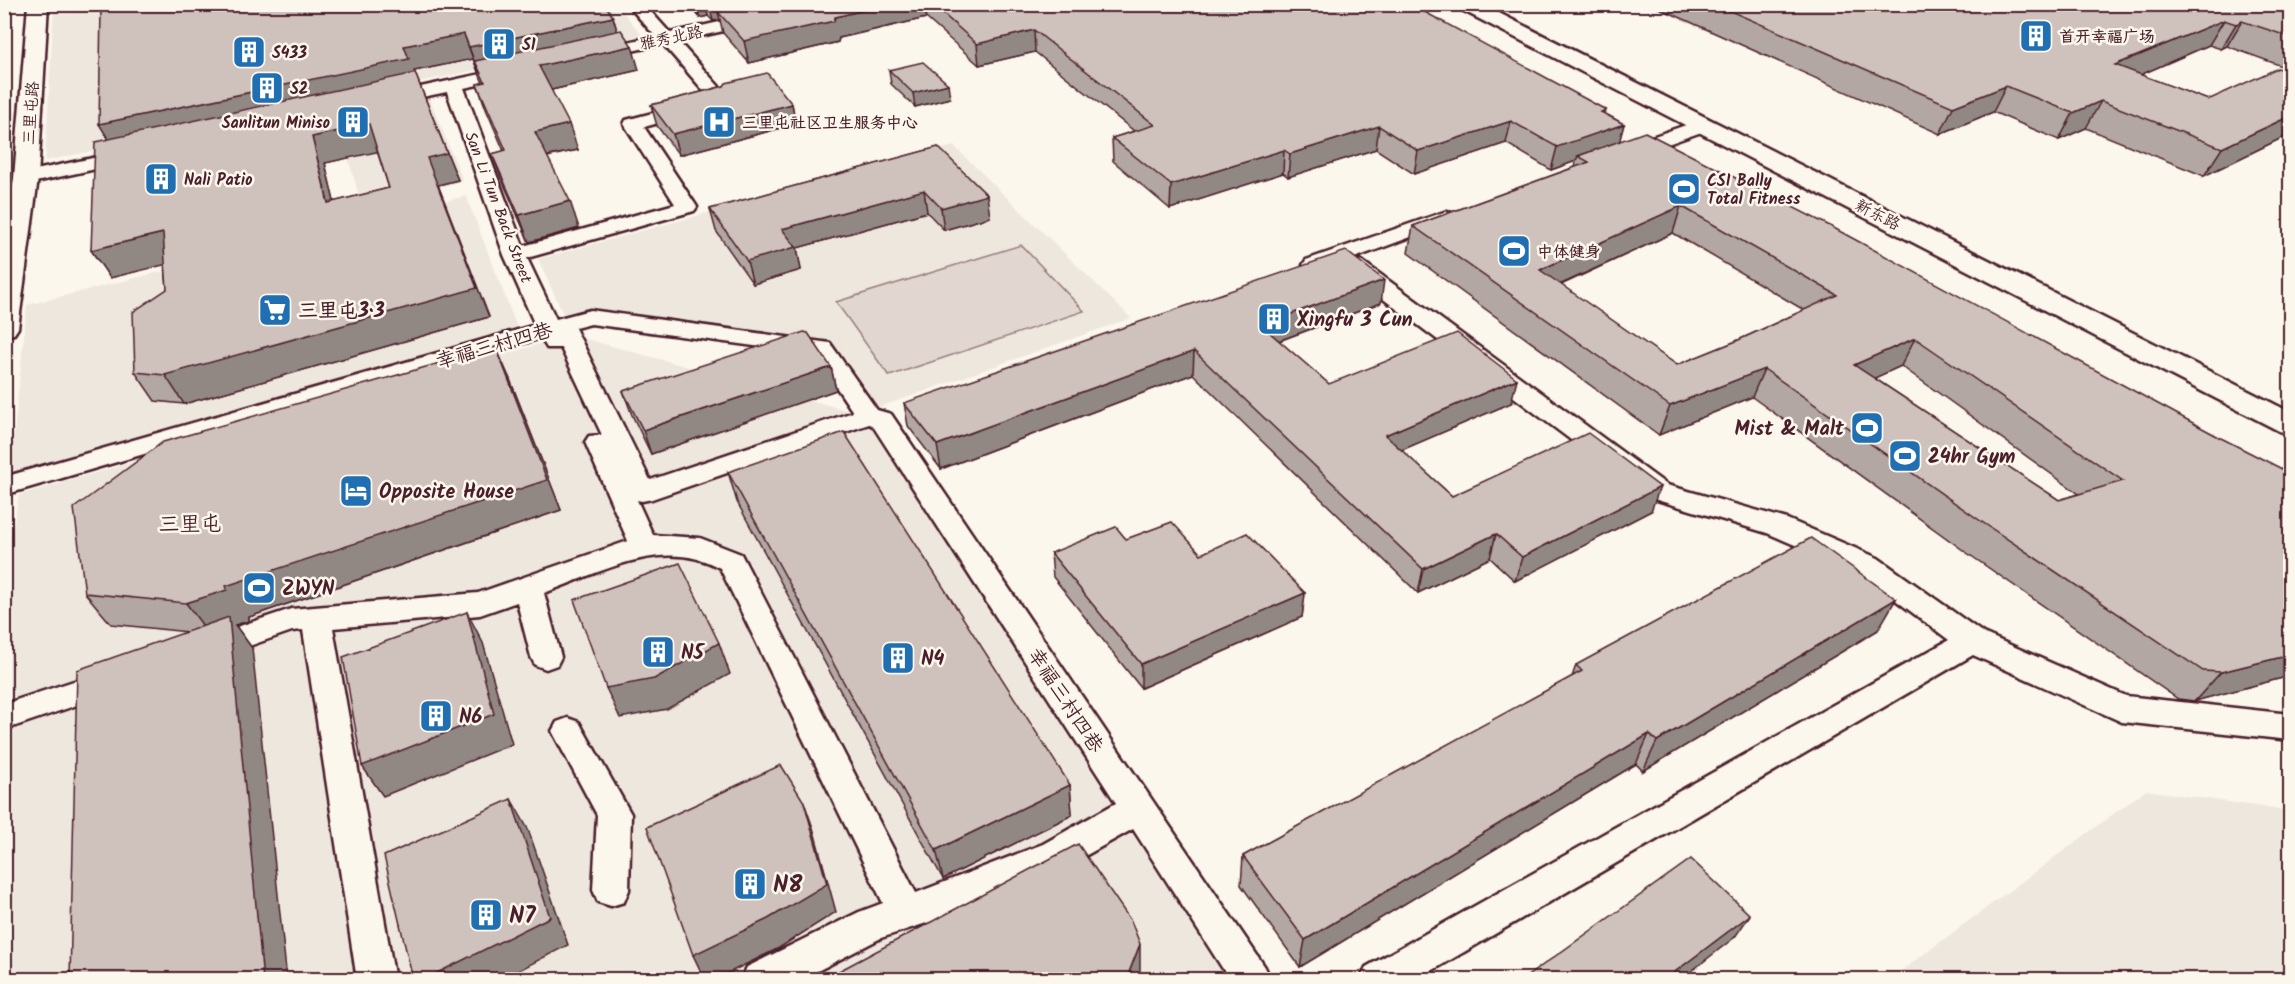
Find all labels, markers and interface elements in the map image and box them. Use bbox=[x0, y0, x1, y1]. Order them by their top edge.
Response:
building icon: 首开幸福广场 bbox=[2018, 18, 2054, 54]
street label: 雅秀北路 bbox=[637, 20, 705, 57]
place label: 首开幸福广场 bbox=[2059, 25, 2155, 50]
building icon: S1 bbox=[481, 26, 517, 62]
place label: S1 bbox=[522, 33, 536, 58]
building icon: S433 bbox=[231, 34, 267, 70]
place label: S433 bbox=[272, 41, 307, 66]
building icon: S2 bbox=[249, 70, 285, 106]
place label: S2 bbox=[290, 77, 308, 102]
street label: 三里屯路 bbox=[17, 80, 46, 146]
building icon: Sanlitun Miniso bbox=[335, 104, 371, 140]
hospital icon: 三里屯社区卫生服务中心 bbox=[701, 104, 737, 140]
place label: Sanlitun Miniso bbox=[222, 111, 330, 136]
place label: 三里屯社区卫生服务中心 bbox=[742, 111, 918, 136]
street label: San Li Tun Back Street bbox=[457, 128, 538, 288]
building icon: Nali Patio bbox=[143, 161, 179, 197]
place label: Nali Patio bbox=[184, 168, 252, 193]
place label: CSI Bally Total Fitness bbox=[1707, 169, 1801, 212]
sports icon: CSI Bally Total Fitness bbox=[1666, 171, 1702, 207]
street label: 新东路 bbox=[1850, 193, 1904, 237]
sports icon: 中体健身 bbox=[1496, 233, 1532, 269]
place label: 中体健身 bbox=[1537, 240, 1601, 265]
supermarket icon: 三里屯3·3 bbox=[257, 292, 293, 328]
place label: 三里屯3·3 bbox=[298, 296, 385, 328]
building icon: Xingfu 3 Cun bbox=[1256, 301, 1292, 337]
place label: Xingfu 3 Cun bbox=[1296, 305, 1413, 337]
street label: 幸福三村四巷 bbox=[432, 315, 558, 379]
sports icon: Mist & Malt bbox=[1849, 410, 1885, 446]
place label: Mist & Malt bbox=[1735, 414, 1845, 446]
sports icon: 24hr Gym bbox=[1887, 438, 1923, 474]
place label: 24hr Gym bbox=[1928, 442, 2015, 474]
hotel icon: Opposite House bbox=[338, 473, 374, 509]
place label: Opposite House bbox=[379, 477, 514, 509]
district label: 三里屯 bbox=[159, 509, 222, 542]
sports icon: ZWYN bbox=[241, 570, 277, 606]
place label: ZWYN bbox=[282, 574, 335, 606]
building icon: N5 bbox=[640, 634, 676, 670]
place label: N5 bbox=[681, 638, 706, 670]
building icon: N4 bbox=[880, 640, 916, 676]
street label: 幸福三村四巷 bbox=[1018, 642, 1111, 761]
place label: N4 bbox=[921, 644, 945, 676]
building icon: N6 bbox=[418, 698, 454, 734]
place label: N6 bbox=[459, 702, 483, 734]
building icon: N8 bbox=[732, 866, 768, 902]
place label: N8 bbox=[773, 866, 803, 905]
building icon: N7 bbox=[468, 897, 504, 933]
place label: N7 bbox=[509, 897, 536, 936]

